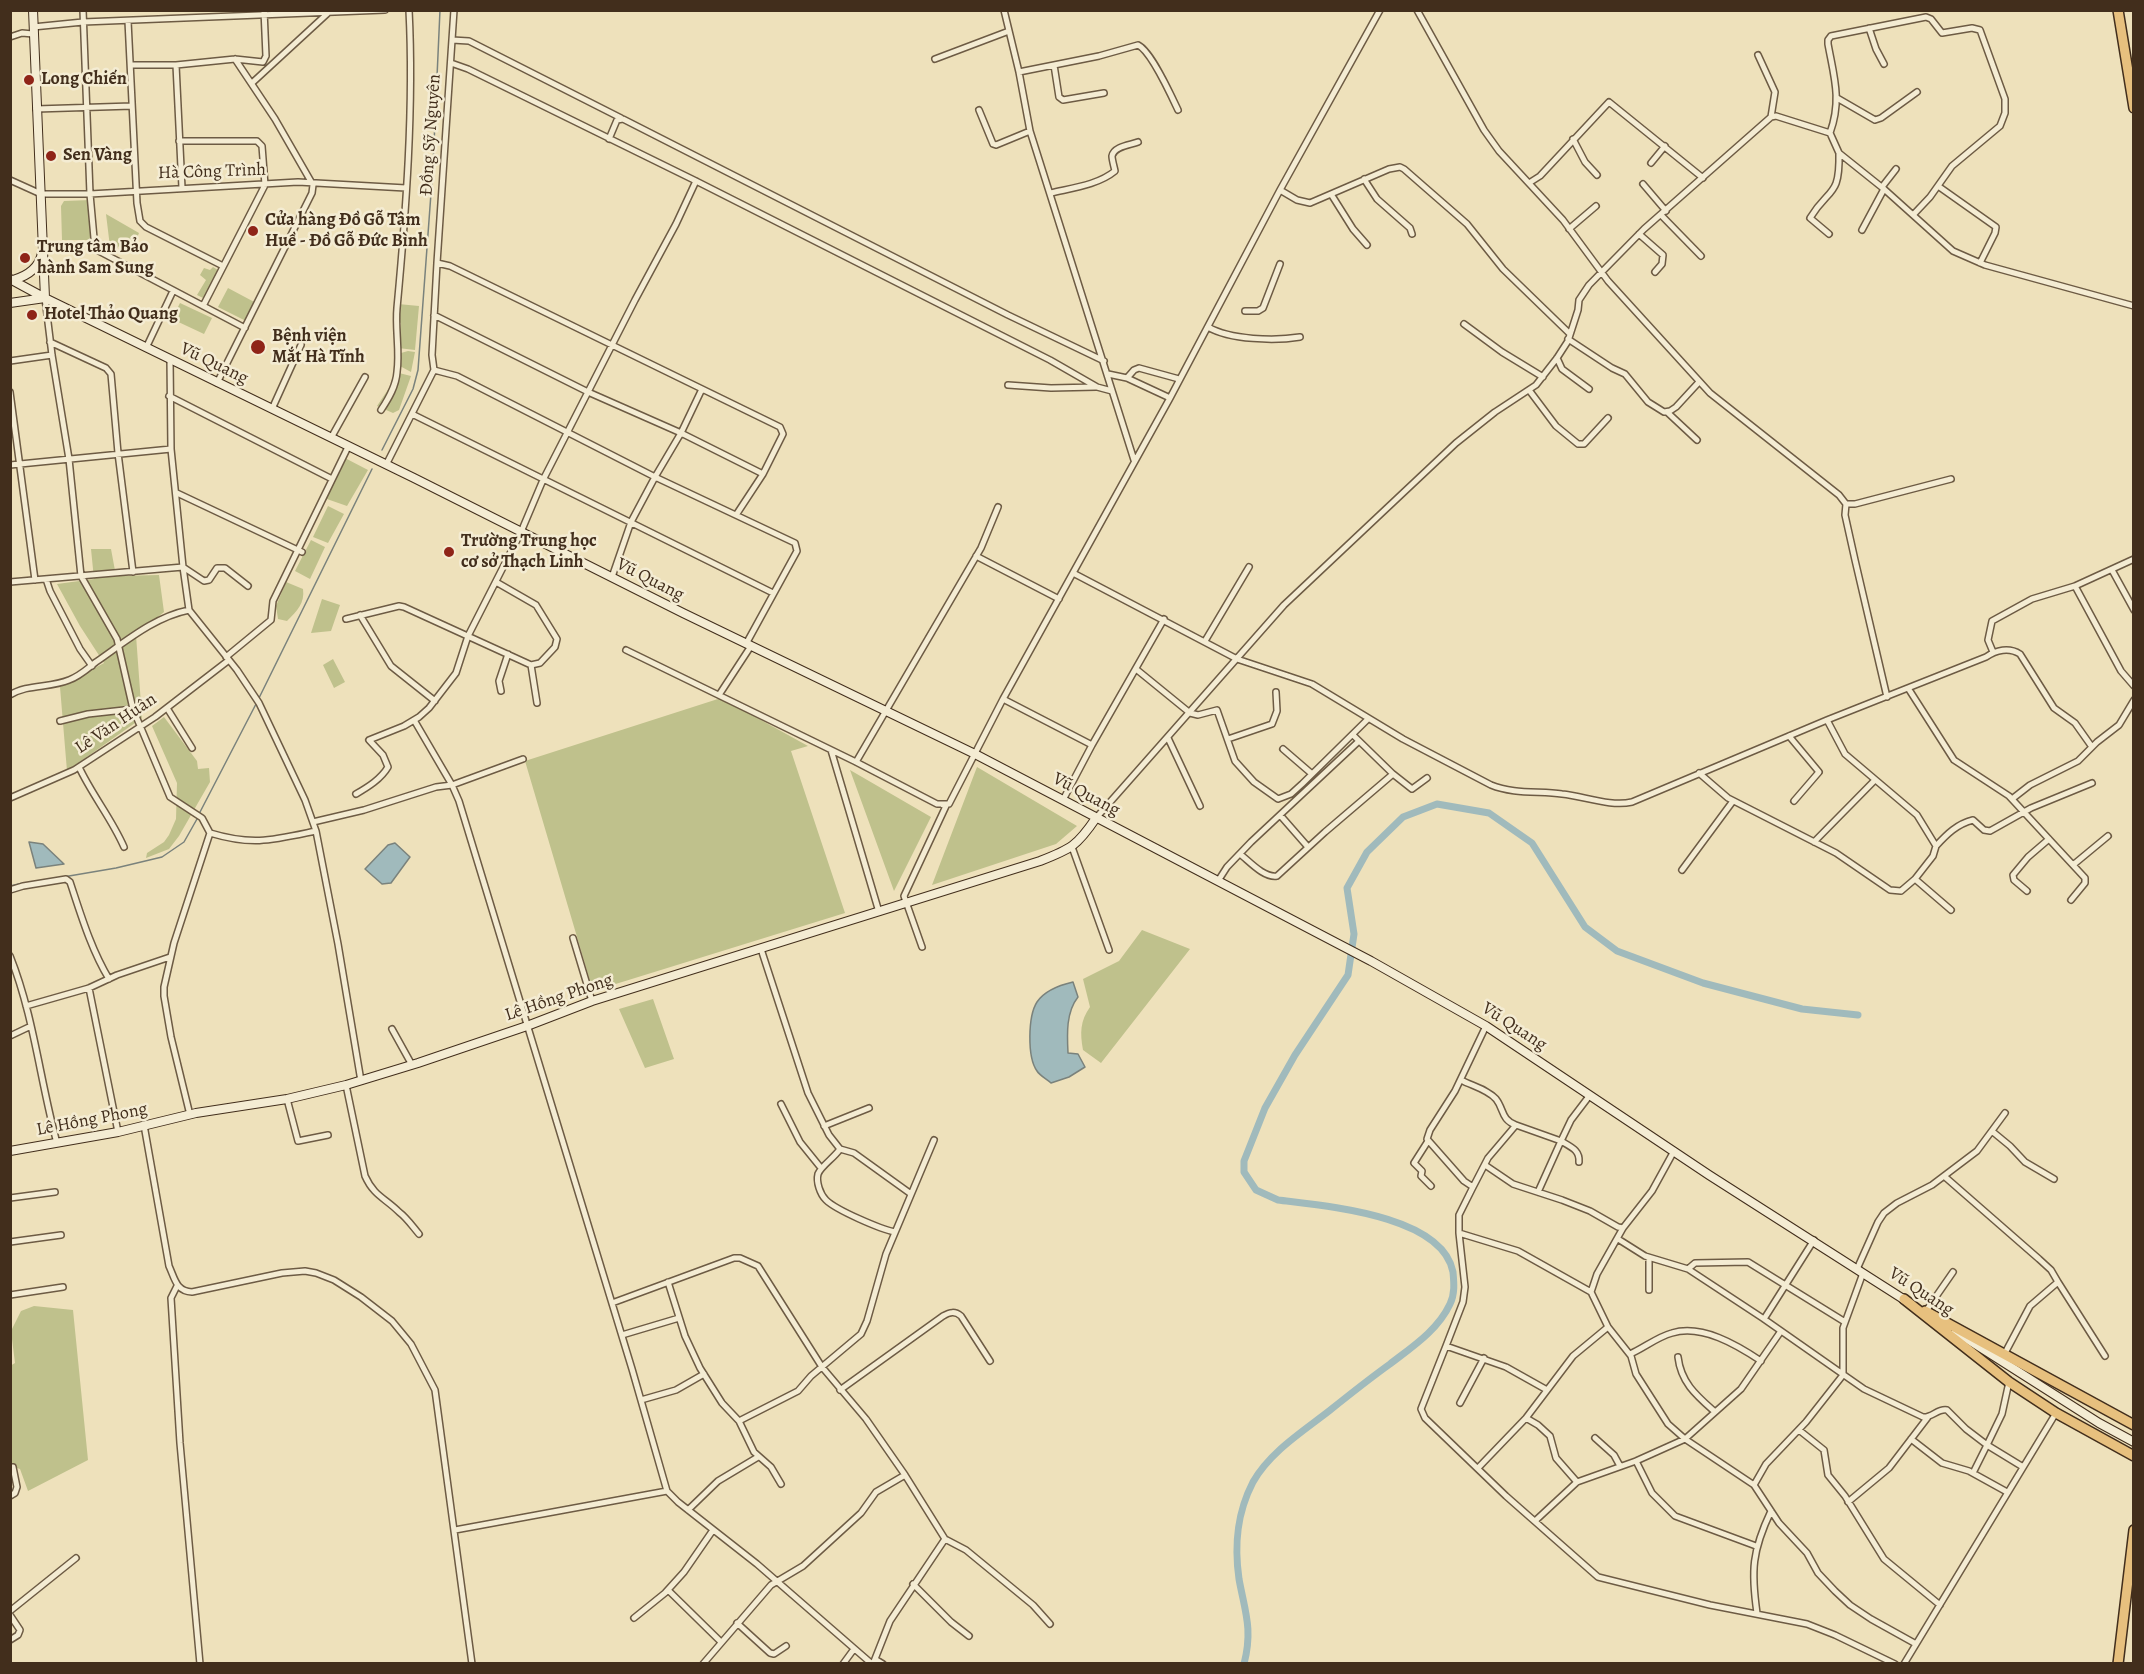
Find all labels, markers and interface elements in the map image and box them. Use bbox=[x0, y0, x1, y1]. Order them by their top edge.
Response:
place label: Long Chiến bbox=[41, 69, 127, 91]
marker: Long Chiến bbox=[22, 73, 36, 87]
street label: Đồng Sỹ Nguyên bbox=[416, 73, 446, 197]
place label: Sen Vàng bbox=[63, 145, 132, 167]
marker: Sen Vàng bbox=[44, 149, 58, 163]
street label: Hà Công Trình bbox=[158, 159, 266, 185]
place label: Cửa hàng Đồ Gỗ Tâm Huề - Đồ Gỗ Đức Bình bbox=[265, 210, 428, 252]
marker: Cửa hàng Đồ Gỗ Tâm Huề - Đồ Gỗ Đức Bình bbox=[246, 224, 260, 238]
place label: Trung tâm Bảo hành Sam Sung bbox=[37, 237, 154, 280]
marker: Trung tâm Bảo hành Sam Sung bbox=[18, 251, 32, 265]
place label: Hotel Thảo Quang bbox=[44, 304, 178, 326]
marker: Hotel Thảo Quang bbox=[25, 308, 39, 322]
place label: Bệnh viện Mắt Hà Tĩnh bbox=[272, 326, 365, 368]
street label: Vũ Quang bbox=[176, 338, 252, 390]
marker: Bệnh viện Mắt Hà Tĩnh bbox=[249, 338, 267, 356]
place label: Trường Trung học cơ sở Thạch Linh bbox=[461, 531, 597, 574]
marker: Trường Trung học cơ sở Thạch Linh bbox=[442, 545, 456, 559]
street label: Vũ Quang bbox=[613, 554, 687, 606]
street label: Lê Văn Huân bbox=[71, 689, 161, 759]
street label: Vũ Quang bbox=[1049, 768, 1123, 822]
street label: Lê Hồng Phong bbox=[502, 969, 616, 1027]
street label: Vũ Quang bbox=[1477, 998, 1551, 1056]
street label: Lê Hồng Phong bbox=[35, 1099, 149, 1141]
street label: Vũ Quang bbox=[1884, 1263, 1958, 1321]

